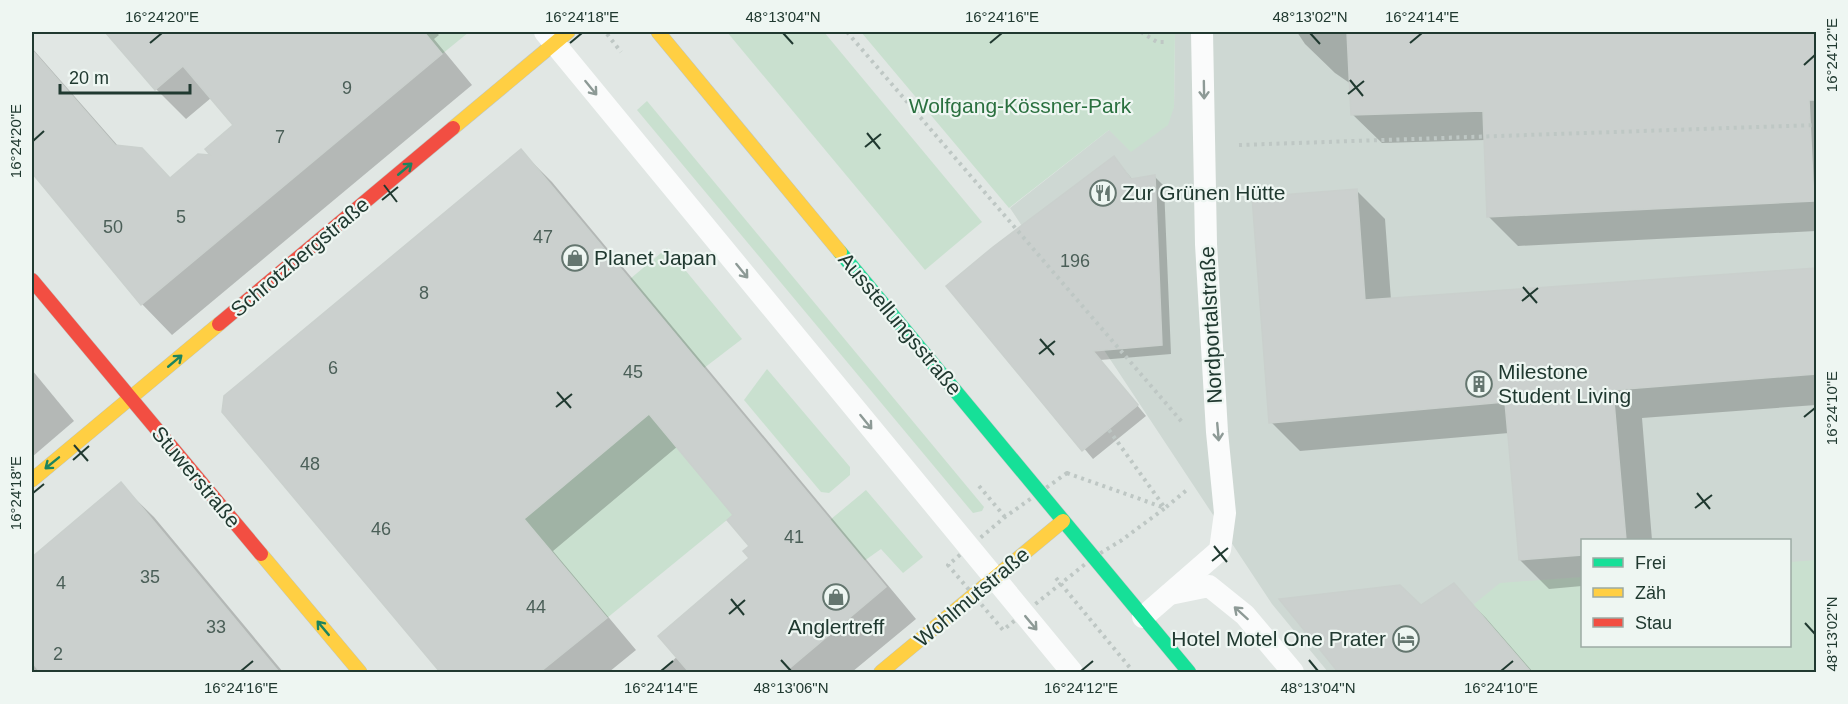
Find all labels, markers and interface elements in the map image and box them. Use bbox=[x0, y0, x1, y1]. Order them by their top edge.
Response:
text: 16°24'20"E bbox=[125, 8, 199, 25]
text: 16°24'18"E bbox=[545, 8, 619, 25]
text: 48°13'04"N bbox=[745, 8, 821, 25]
text: 16°24'16"E bbox=[965, 8, 1039, 25]
text: 48°13'02"N bbox=[1272, 8, 1348, 25]
text: 16°24'14"E bbox=[1385, 8, 1459, 25]
text: 16°24'12"E bbox=[1823, 18, 1840, 92]
scale bar bbox=[60, 57, 190, 95]
text: 20 m bbox=[69, 68, 109, 88]
house number: 9 bbox=[342, 78, 352, 98]
one-way arrow bbox=[1198, 79, 1209, 99]
one-way arrow bbox=[585, 80, 598, 96]
park label: Wolfgang-Kössner-Park bbox=[909, 94, 1132, 117]
text: 16°24'20"E bbox=[7, 104, 24, 178]
house number: 7 bbox=[275, 127, 285, 147]
one-way arrow bbox=[397, 162, 412, 176]
restaurant icon: Zur Grünen Hütte bbox=[1088, 178, 1118, 208]
place label: Zur Grünen Hütte bbox=[1122, 181, 1285, 204]
street label: Schrotzbergstraße bbox=[226, 192, 373, 321]
house number: 5 bbox=[176, 207, 186, 227]
house number: 50 bbox=[103, 217, 123, 237]
house number: 47 bbox=[533, 227, 553, 247]
shop icon: Planet Japan bbox=[560, 243, 590, 273]
place label: Planet Japan bbox=[594, 246, 717, 269]
street label: Nordportalstraße bbox=[1195, 246, 1226, 404]
street label: Ausstellungsstraße bbox=[834, 248, 967, 399]
house number: 196 bbox=[1060, 251, 1090, 271]
one-way arrow bbox=[735, 263, 749, 278]
house number: 8 bbox=[419, 283, 429, 303]
one-way arrow bbox=[167, 355, 183, 368]
house number: 6 bbox=[328, 358, 338, 378]
place label: Milestone Student Living bbox=[1498, 360, 1631, 407]
house number: 45 bbox=[623, 362, 643, 382]
building icon: Milestone Student Living bbox=[1464, 369, 1494, 399]
text: 16°24'10"E bbox=[1823, 371, 1840, 445]
one-way arrow bbox=[859, 414, 873, 429]
street label: Stuwerstraße bbox=[147, 421, 245, 532]
one-way arrow bbox=[1213, 421, 1224, 441]
house number: 48 bbox=[300, 454, 320, 474]
text: 16°24'18"E bbox=[7, 456, 24, 530]
one-way arrow bbox=[45, 456, 61, 469]
house number: 46 bbox=[371, 519, 391, 539]
house number: 41 bbox=[784, 527, 804, 547]
legend bbox=[1581, 539, 1791, 647]
street label: Wohlmutstraße bbox=[910, 542, 1033, 651]
text: Frei bbox=[1635, 553, 1666, 573]
house number: 35 bbox=[140, 567, 160, 587]
house number: 4 bbox=[56, 573, 66, 593]
shop icon: Anglertreff bbox=[821, 582, 851, 612]
text: Zäh bbox=[1635, 583, 1666, 603]
text: 48°13'02"N bbox=[1823, 596, 1840, 672]
house number: 44 bbox=[526, 597, 546, 617]
one-way arrow bbox=[1233, 606, 1248, 620]
text: Stau bbox=[1635, 613, 1672, 633]
place label: Anglertreff bbox=[788, 615, 884, 638]
one-way arrow bbox=[1025, 615, 1038, 631]
house number: 33 bbox=[206, 617, 226, 637]
one-way arrow bbox=[316, 620, 329, 636]
hotel icon: Hotel Motel One Prater bbox=[1391, 624, 1421, 654]
place label: Hotel Motel One Prater bbox=[1171, 627, 1386, 650]
house number: 2 bbox=[53, 644, 63, 664]
text: 16°24'16"E bbox=[204, 679, 278, 696]
text: 16°24'14"E bbox=[624, 679, 698, 696]
text: 48°13'06"N bbox=[753, 679, 829, 696]
text: 16°24'12"E bbox=[1044, 679, 1118, 696]
text: 48°13'04"N bbox=[1280, 679, 1356, 696]
text: 16°24'10"E bbox=[1464, 679, 1538, 696]

